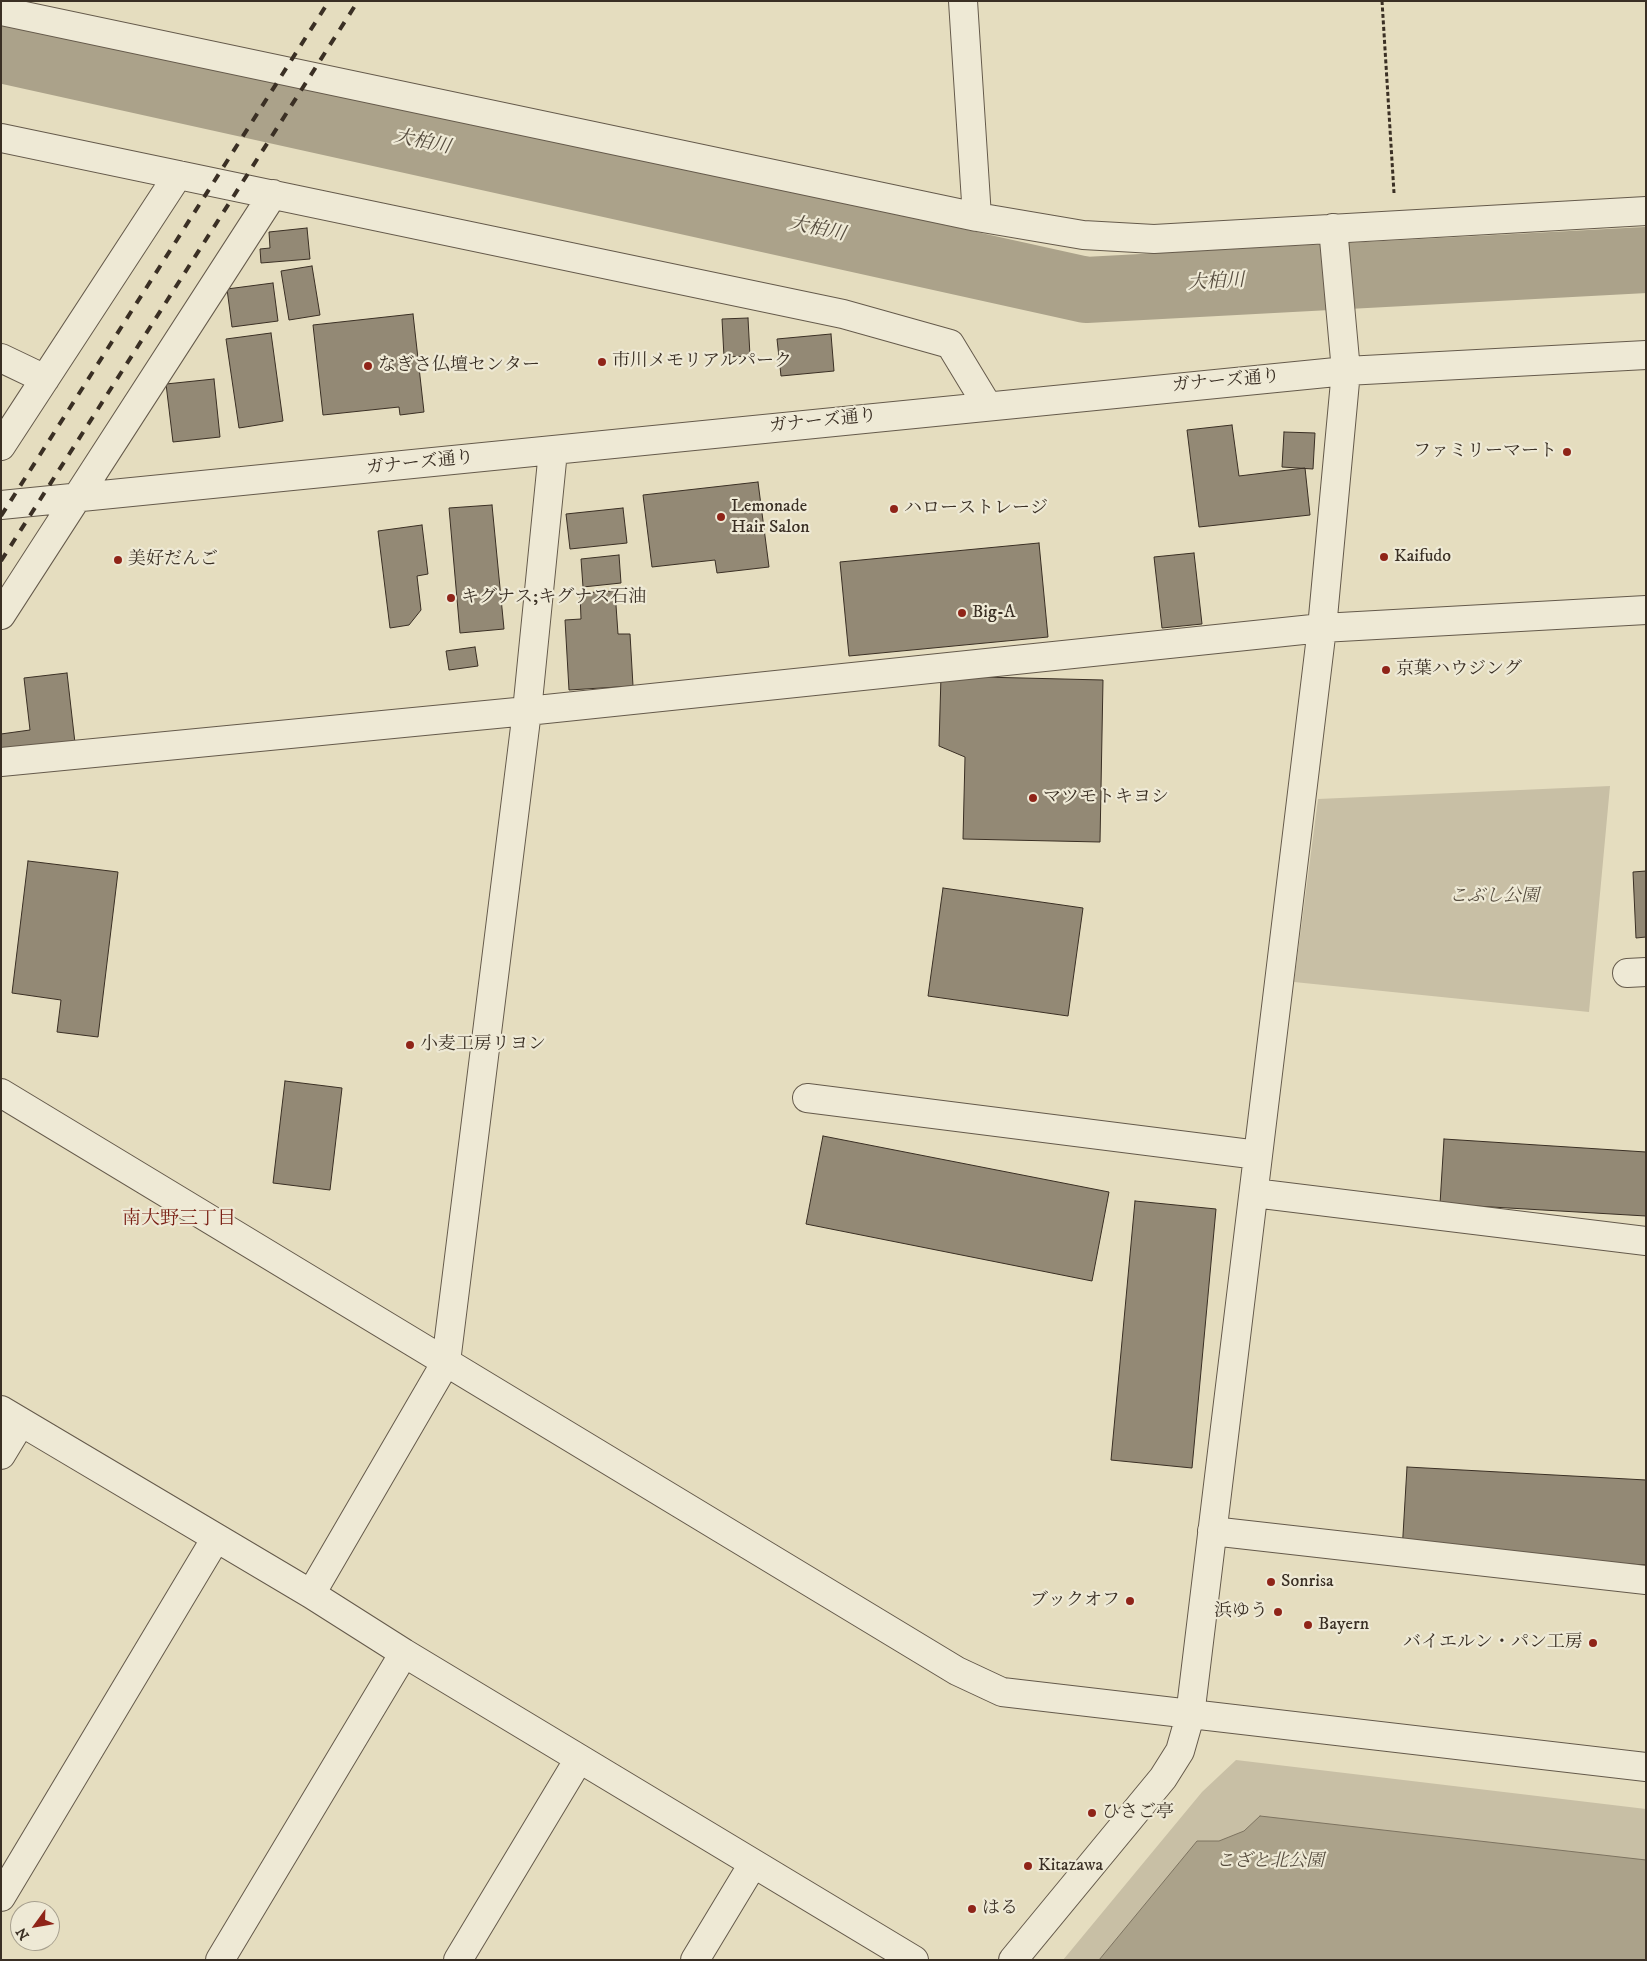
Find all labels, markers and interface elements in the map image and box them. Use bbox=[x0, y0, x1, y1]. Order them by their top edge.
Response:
water label: 大柏川 bbox=[392, 126, 452, 160]
water label: 大柏川 bbox=[787, 213, 847, 247]
water label: 大柏川 bbox=[1187, 270, 1245, 296]
place label: 市川メモリアルパーク bbox=[612, 351, 792, 373]
place label: なぎさ仏壇センター bbox=[378, 355, 540, 377]
marker: 市川メモリアルパーク bbox=[596, 356, 608, 368]
marker: なぎさ仏壇センター bbox=[362, 360, 374, 372]
street label: ガナーズ通り bbox=[1171, 367, 1281, 397]
street label: ガナーズ通り bbox=[768, 406, 878, 438]
place label: ファミリーマート bbox=[1413, 441, 1557, 463]
marker: ファミリーマート bbox=[1561, 446, 1573, 458]
street label: ガナーズ通り bbox=[365, 448, 475, 480]
place label: Lemonade Hair Salon bbox=[731, 496, 810, 538]
place label: ハローストレージ bbox=[904, 498, 1048, 520]
marker: ハローストレージ bbox=[888, 503, 900, 515]
marker: Lemonade Hair Salon bbox=[715, 511, 727, 523]
place label: Kaifudo bbox=[1394, 546, 1451, 568]
place label: 美好だんご bbox=[128, 549, 218, 571]
marker: Kaifudo bbox=[1378, 551, 1390, 563]
marker: 美好だんご bbox=[112, 554, 124, 566]
place label: キグナス;キグナス石油 bbox=[461, 587, 646, 609]
marker: キグナス;キグナス石油 bbox=[445, 592, 457, 604]
place label: Big-A bbox=[972, 602, 1015, 624]
marker: Big-A bbox=[956, 607, 968, 619]
place label: 京葉ハウジング bbox=[1396, 659, 1522, 681]
marker: 京葉ハウジング bbox=[1380, 664, 1392, 676]
place label: マツモトキヨシ bbox=[1043, 787, 1169, 809]
marker: マツモトキヨシ bbox=[1027, 792, 1039, 804]
park label: こぶし公園 bbox=[1449, 886, 1539, 908]
place label: 小麦工房リヨン bbox=[420, 1034, 546, 1056]
marker: 小麦工房リヨン bbox=[404, 1039, 416, 1051]
district label: 南大野三丁目 bbox=[122, 1209, 236, 1231]
place label: Sonrisa bbox=[1281, 1571, 1334, 1593]
marker: Sonrisa bbox=[1265, 1576, 1277, 1588]
place label: ブックオフ bbox=[1030, 1590, 1120, 1612]
marker: ブックオフ bbox=[1124, 1595, 1136, 1607]
place label: 浜ゆう bbox=[1214, 1601, 1268, 1623]
marker: 浜ゆう bbox=[1272, 1606, 1284, 1618]
place label: Bayern bbox=[1318, 1614, 1369, 1636]
marker: Bayern bbox=[1302, 1619, 1314, 1631]
place label: バイエルン・パン工房 bbox=[1403, 1632, 1583, 1654]
marker: バイエルン・パン工房 bbox=[1587, 1637, 1599, 1649]
place label: ひさご亭 bbox=[1102, 1802, 1174, 1824]
marker: ひさご亭 bbox=[1086, 1807, 1098, 1819]
park label: こざと北公園 bbox=[1216, 1851, 1324, 1873]
place label: Kitazawa bbox=[1038, 1855, 1103, 1877]
marker: Kitazawa bbox=[1022, 1860, 1034, 1872]
place label: はる bbox=[982, 1898, 1018, 1920]
north arrow bbox=[10, 1901, 60, 1951]
marker: はる bbox=[966, 1903, 978, 1915]
text: N bbox=[12, 1924, 34, 1943]

